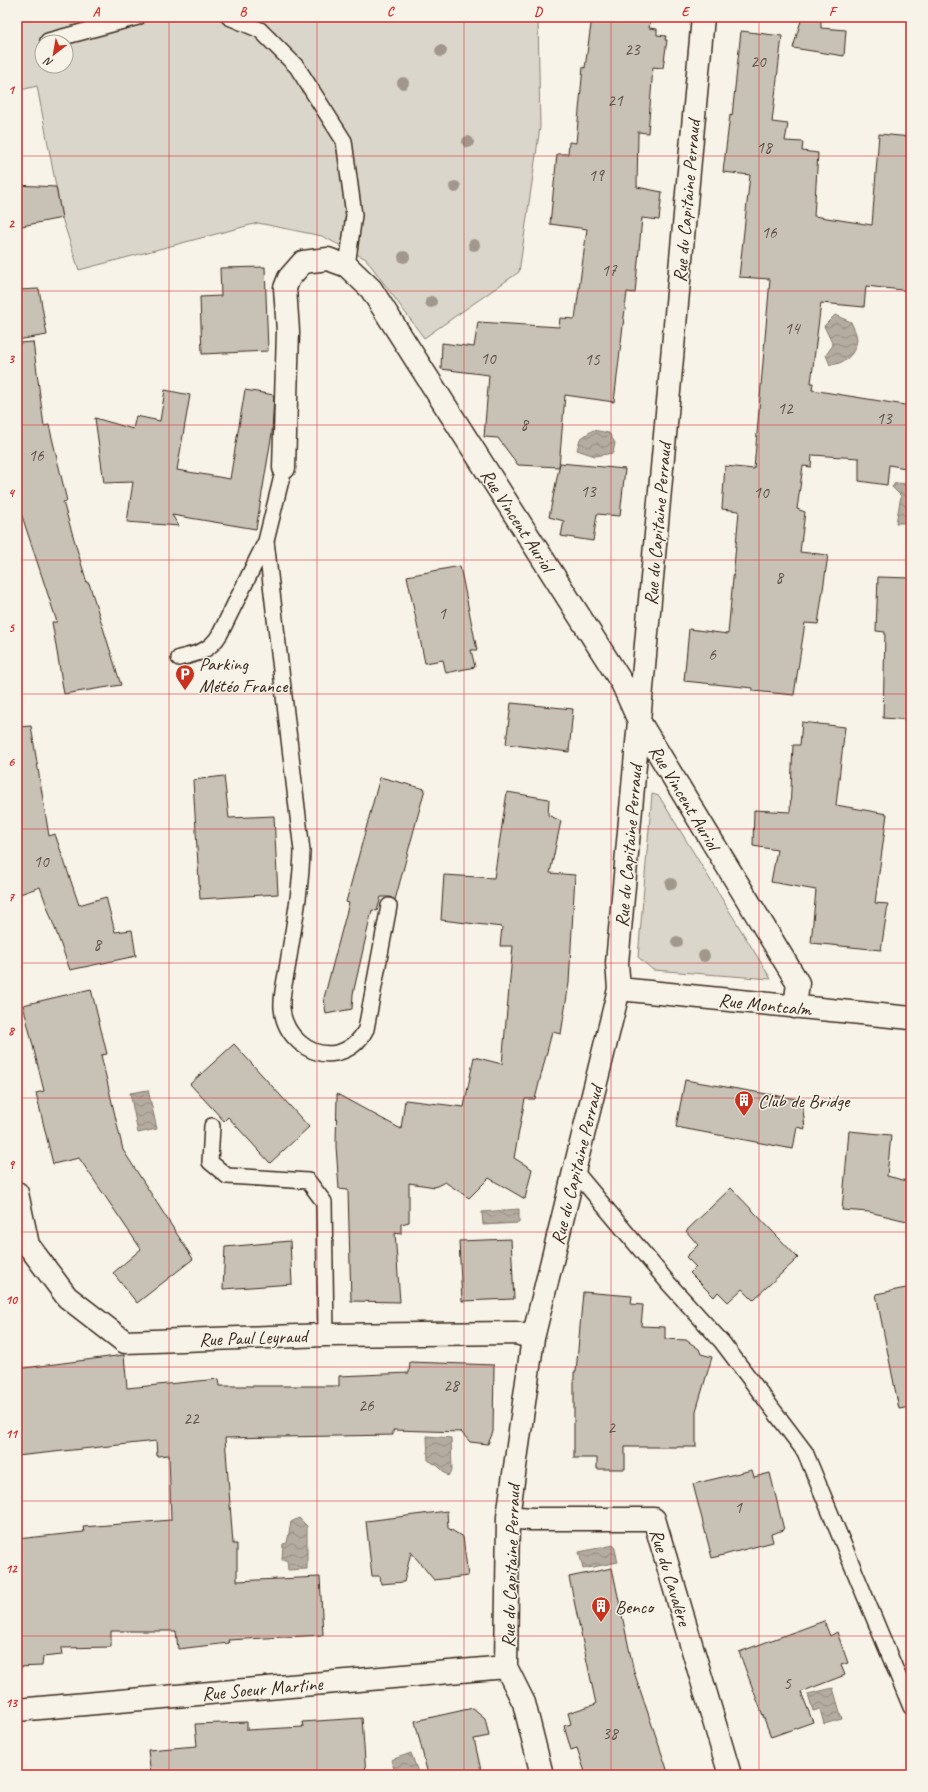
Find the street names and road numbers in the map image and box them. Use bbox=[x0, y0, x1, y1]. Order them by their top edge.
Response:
street label: Rue du Capitaine Perraud bbox=[668, 115, 706, 283]
street label: Rue du Capitaine Perraud bbox=[639, 438, 677, 606]
street label: Rue Vincent Auriol bbox=[475, 465, 561, 580]
street label: Rue Vincent Auriol bbox=[643, 741, 727, 858]
street label: Rue du Capitaine Perraud bbox=[610, 760, 648, 928]
street label: Rue Montcalm bbox=[717, 988, 814, 1022]
street label: Rue du Capitaine Perraud bbox=[546, 1080, 609, 1247]
street label: Rue Paul Leyraud bbox=[199, 1324, 311, 1352]
street label: Rue du Capitaine Perraud bbox=[496, 1481, 526, 1648]
street label: Rue du Cavalère bbox=[644, 1526, 697, 1630]
street label: Rue Soeur Martine bbox=[201, 1672, 325, 1706]

